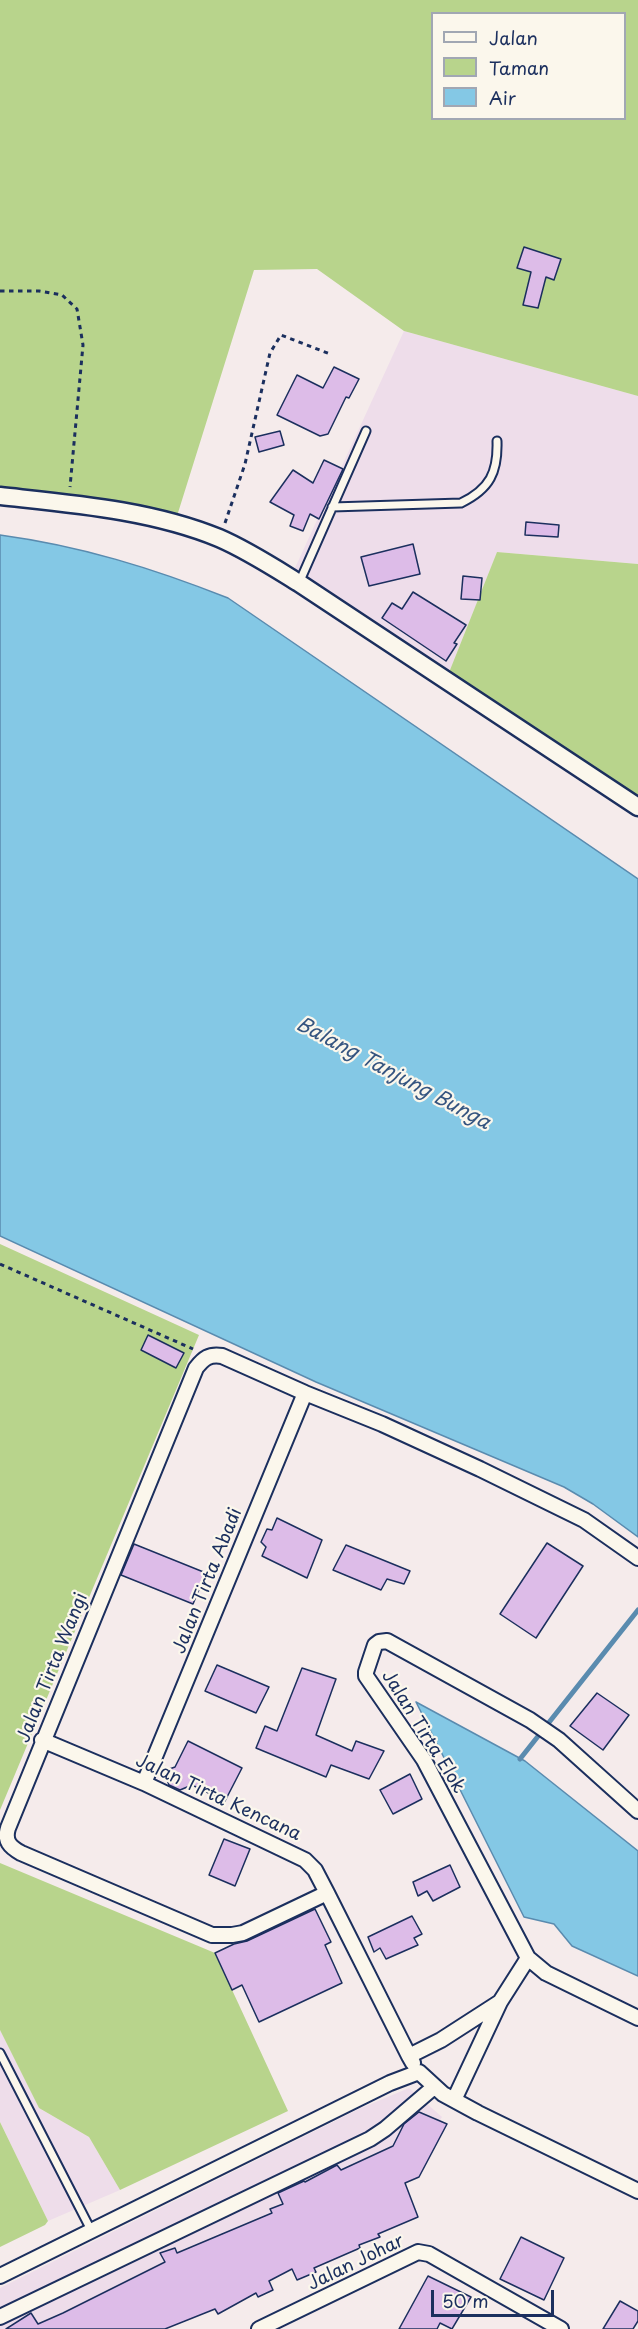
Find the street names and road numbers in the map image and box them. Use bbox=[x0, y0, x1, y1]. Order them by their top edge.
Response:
street label: Jalan Tirta Abadi bbox=[169, 1505, 247, 1657]
street label: Jalan Tirta Wangi bbox=[13, 1590, 93, 1746]
street label: Jalan Tirta Elok bbox=[377, 1667, 469, 1797]
street label: Jalan Tirta Kencana bbox=[132, 1750, 304, 1846]
street label: Jalan Johar bbox=[304, 2230, 408, 2296]

